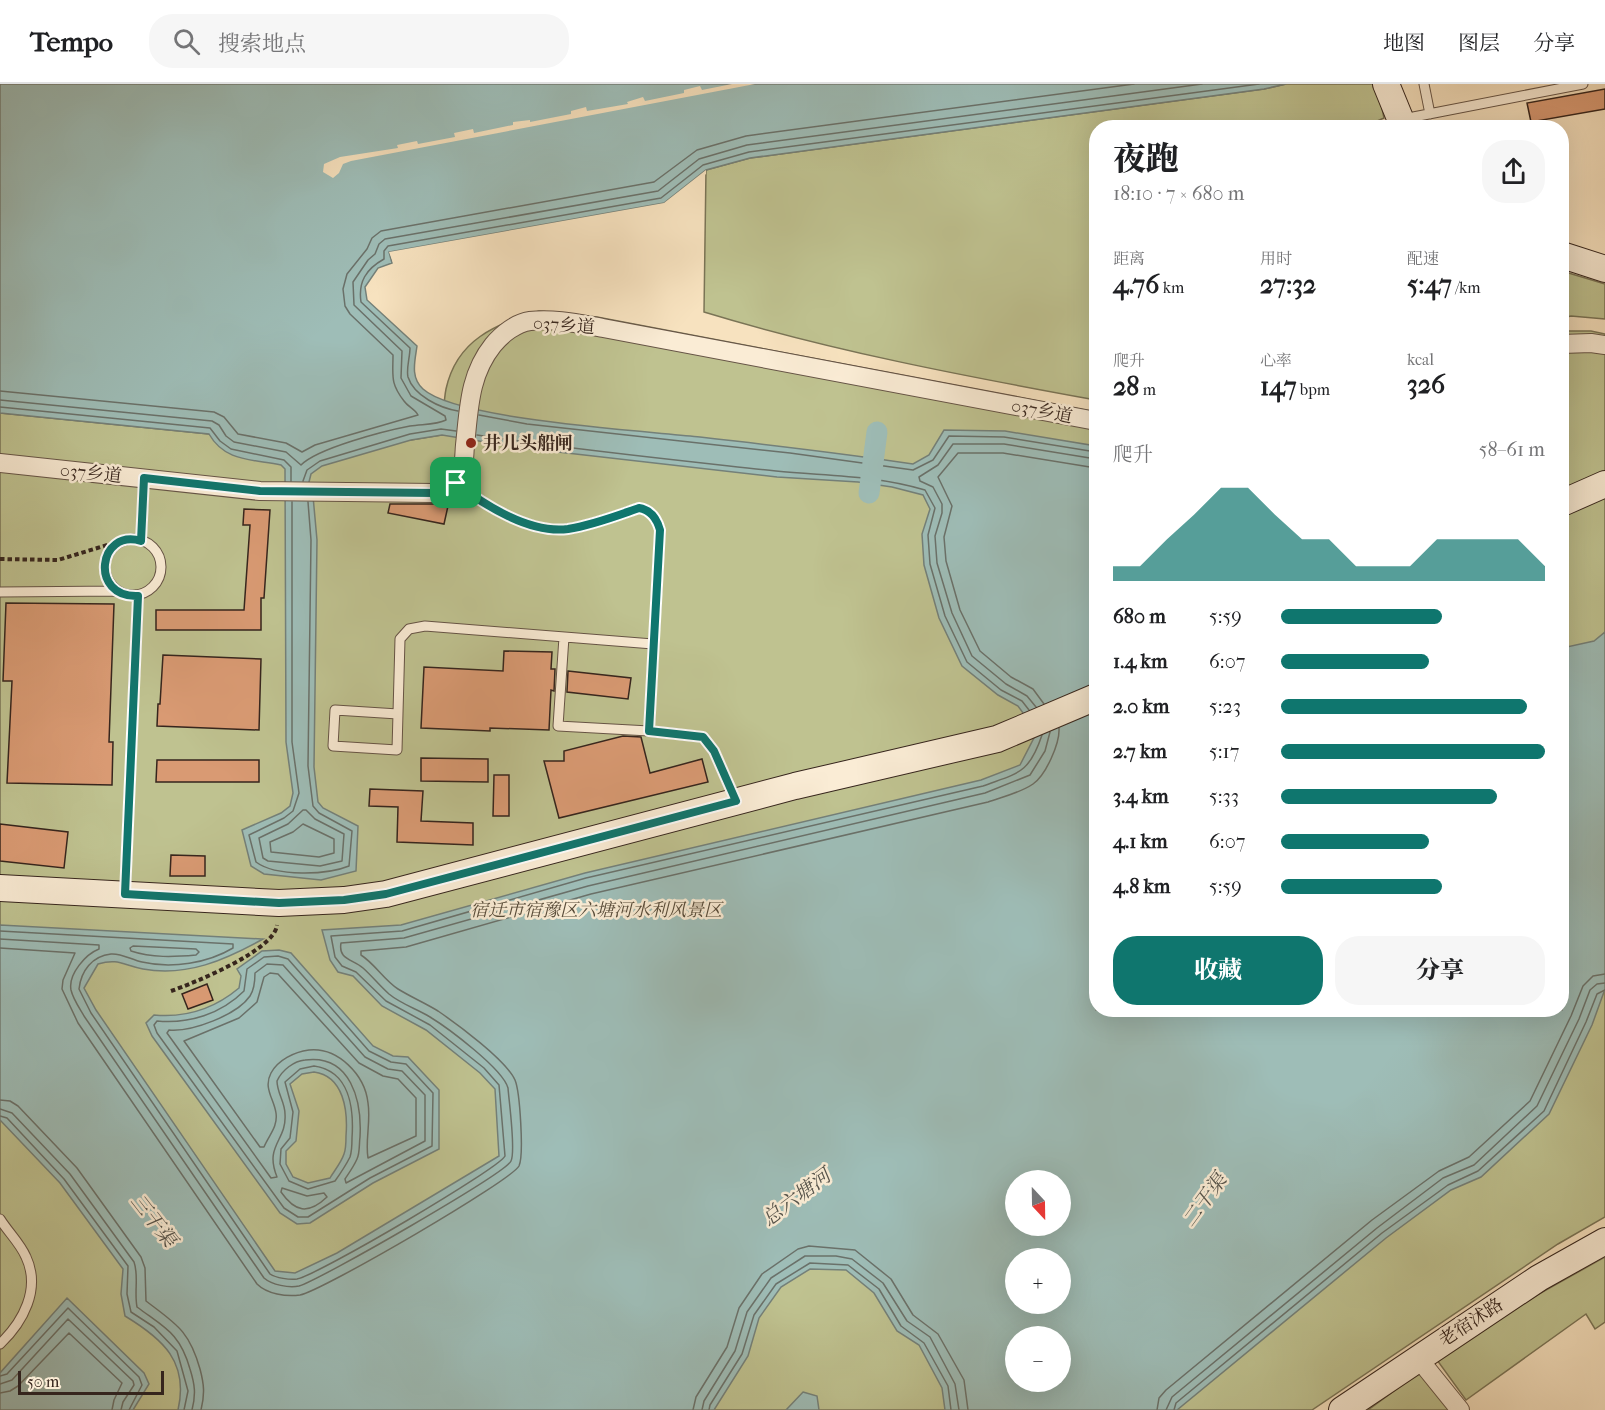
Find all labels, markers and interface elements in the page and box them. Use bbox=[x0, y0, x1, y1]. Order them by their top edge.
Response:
search box bbox=[149, 14, 569, 68]
text: Tempo bbox=[30, 25, 113, 58]
icon: search bbox=[170, 25, 203, 58]
text: 搜索地点 bbox=[218, 31, 306, 57]
text: 地图 bbox=[1383, 31, 1425, 55]
text: 图层 bbox=[1458, 31, 1500, 55]
text: 分享 bbox=[1533, 31, 1575, 55]
text: 夜跑 bbox=[1113, 140, 1179, 179]
button: share bbox=[1482, 140, 1545, 203]
text: 18:10 · 7 × 680 m bbox=[1113, 182, 1245, 205]
text: 距离 bbox=[1113, 249, 1145, 268]
text: 用时 bbox=[1260, 249, 1292, 268]
text: 配速 bbox=[1407, 249, 1439, 268]
text: 4.76 bbox=[1113, 269, 1159, 300]
text: 27:32 bbox=[1260, 269, 1316, 300]
text: 5:47 bbox=[1407, 269, 1452, 300]
text: km bbox=[1159, 278, 1184, 297]
text: /km bbox=[1452, 278, 1481, 297]
street label: 037乡道 bbox=[532, 313, 596, 338]
text: kcal bbox=[1407, 350, 1434, 369]
text: 爬升 bbox=[1113, 351, 1145, 370]
text: 心率 bbox=[1260, 351, 1292, 370]
text: 326 bbox=[1407, 369, 1445, 400]
text: 28 bbox=[1113, 371, 1139, 402]
text: 147 bbox=[1260, 371, 1296, 402]
text: m bbox=[1139, 380, 1156, 399]
text: bpm bbox=[1296, 380, 1330, 399]
street label: 037乡道 bbox=[1009, 395, 1074, 428]
place label: 井儿头船闸 bbox=[483, 433, 573, 454]
marker: 井儿头船闸 bbox=[464, 436, 478, 450]
text: 58–61 m bbox=[1479, 438, 1545, 461]
text: 爬升 bbox=[1113, 443, 1153, 466]
pin bbox=[430, 457, 481, 508]
street label: 037乡道 bbox=[59, 460, 123, 487]
icon: arrive bbox=[439, 466, 472, 499]
text: 680 m bbox=[1113, 605, 1166, 628]
text: 5:59 bbox=[1209, 605, 1242, 628]
text: 1.4 km bbox=[1113, 650, 1168, 673]
text: 6:07 bbox=[1209, 650, 1245, 673]
text: 2.0 km bbox=[1113, 695, 1169, 718]
text: 5:23 bbox=[1209, 695, 1241, 718]
text: 2.7 km bbox=[1113, 740, 1167, 763]
text: 5:17 bbox=[1209, 740, 1239, 763]
text: 3.4 km bbox=[1113, 785, 1169, 808]
text: 5:33 bbox=[1209, 785, 1239, 808]
text: 4.1 km bbox=[1113, 830, 1168, 853]
text: 6:07 bbox=[1209, 830, 1245, 853]
text: 4.8 km bbox=[1113, 875, 1170, 898]
text: 5:59 bbox=[1209, 875, 1242, 898]
park label: 宿迁市宿豫区六塘河水利风景区 bbox=[470, 900, 724, 921]
button: 收藏 bbox=[1113, 936, 1323, 1005]
button: 分享 bbox=[1335, 936, 1545, 1005]
water label: 总六塘河 bbox=[757, 1162, 838, 1231]
water label: 二干渠 bbox=[1177, 1167, 1233, 1231]
north arrow bbox=[1005, 1170, 1071, 1236]
map controls bbox=[1005, 1170, 1071, 1392]
water label: 三干渠 bbox=[126, 1190, 183, 1253]
button: + bbox=[1005, 1248, 1071, 1314]
street label: 老宿沭路 bbox=[1435, 1294, 1507, 1351]
button: − bbox=[1005, 1326, 1071, 1392]
scale bar bbox=[18, 1368, 164, 1396]
text: 50 m bbox=[27, 1372, 59, 1391]

